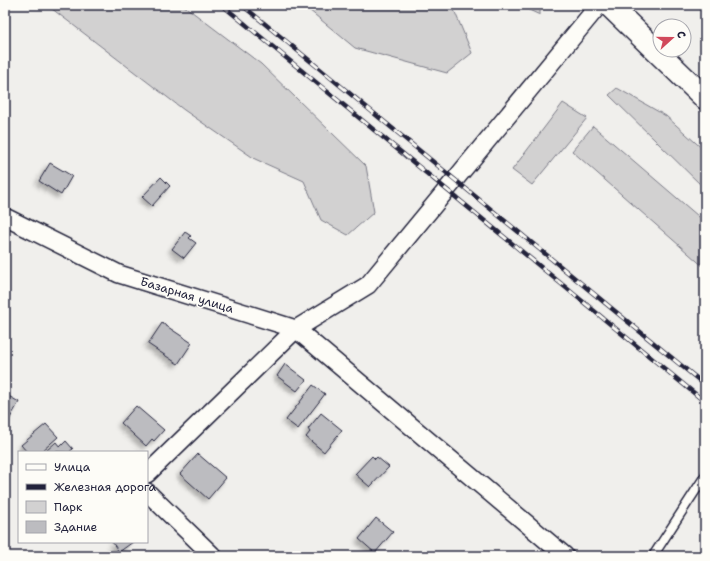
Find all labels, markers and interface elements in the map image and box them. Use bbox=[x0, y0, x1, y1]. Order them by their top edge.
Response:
north arrow bbox=[652, 18, 692, 58]
text: С bbox=[673, 29, 689, 41]
street label: Базарная улица bbox=[138, 273, 236, 317]
legend bbox=[18, 451, 148, 543]
text: Улица bbox=[54, 459, 91, 475]
text: Железная дорога bbox=[54, 479, 157, 495]
text: Парк bbox=[54, 499, 83, 515]
text: Здание bbox=[54, 519, 98, 535]

